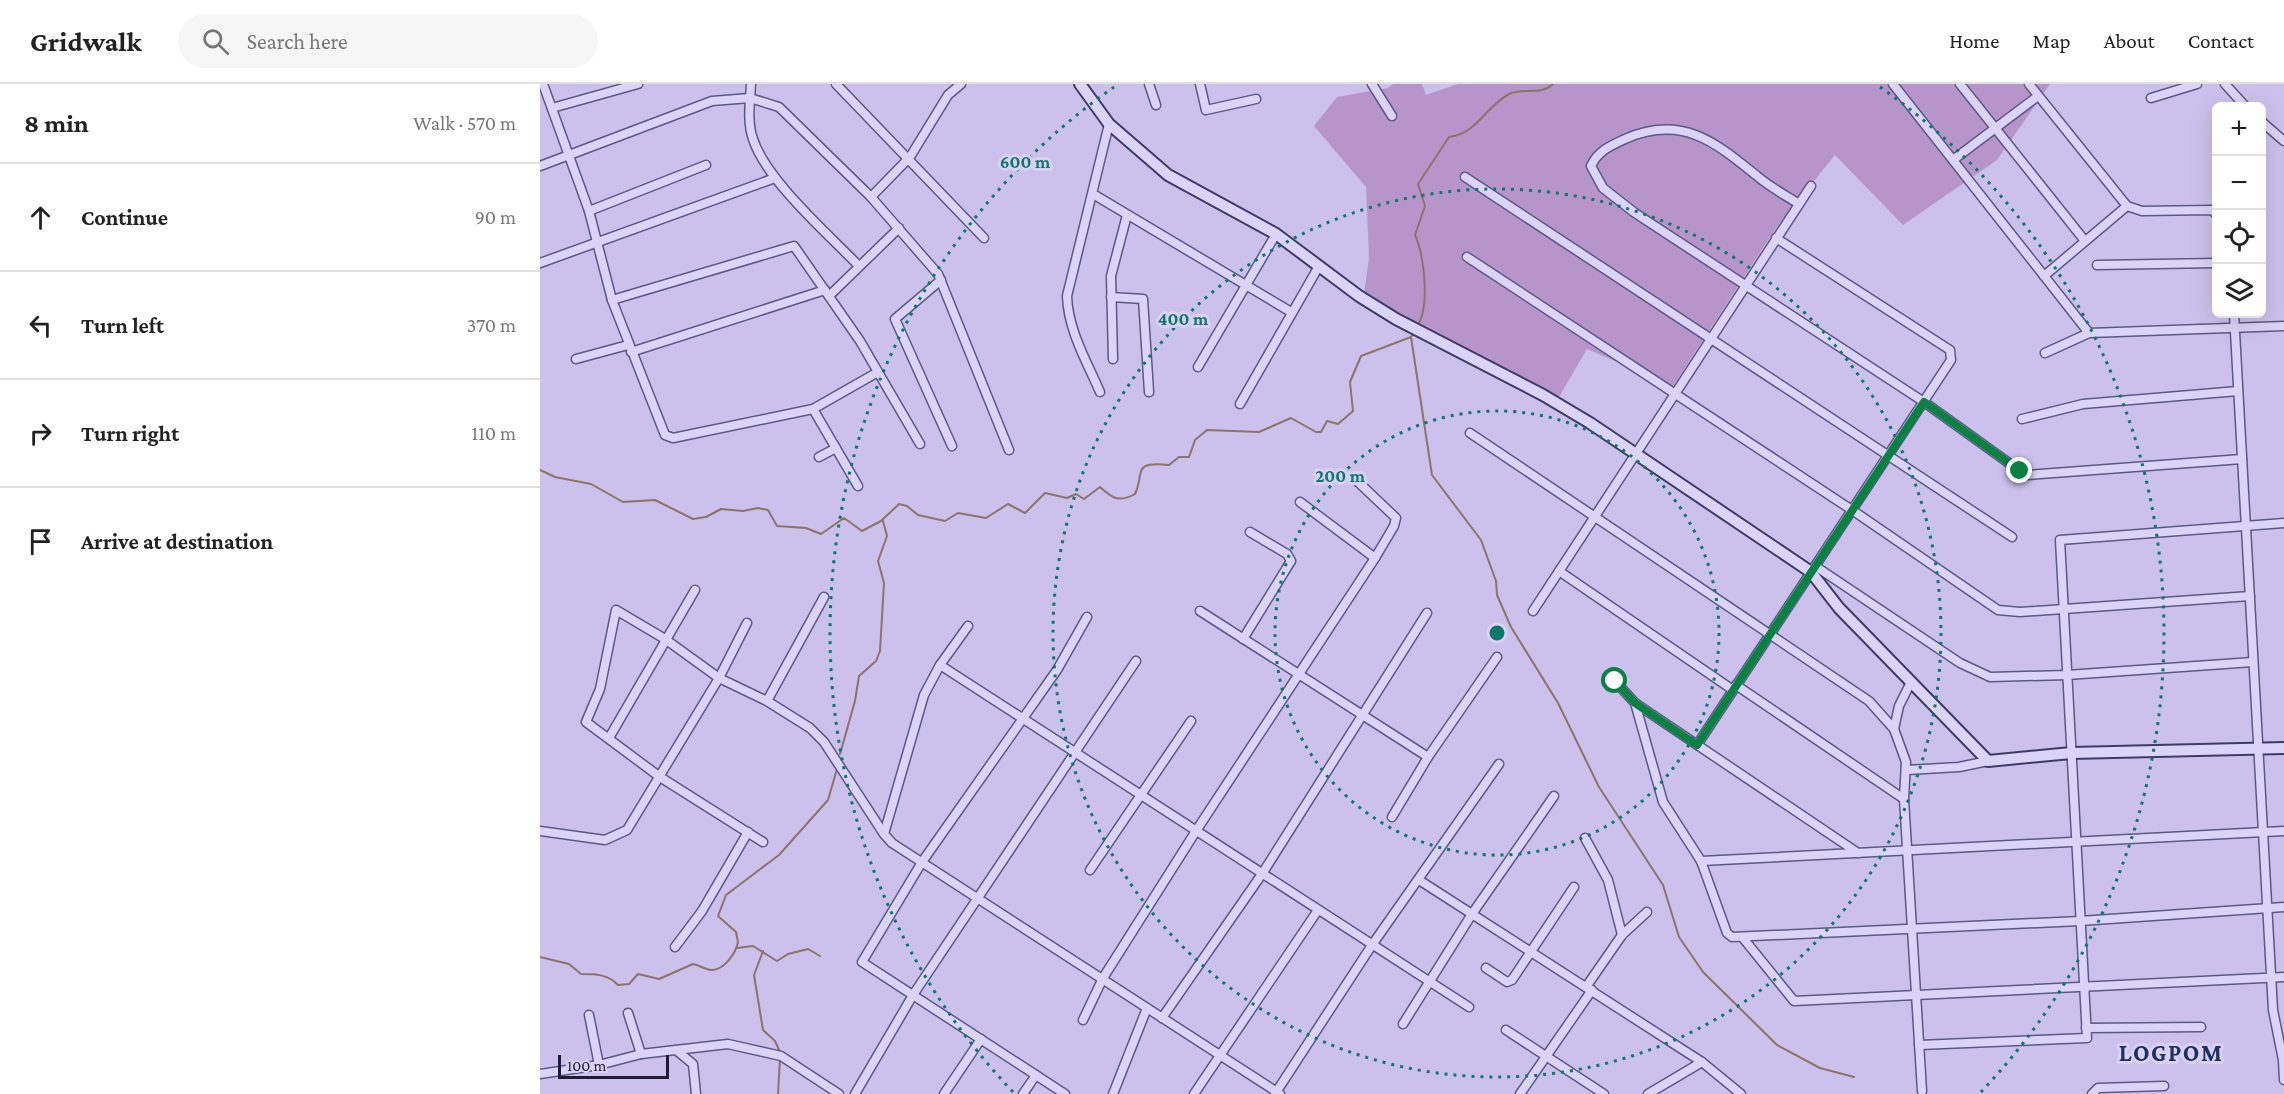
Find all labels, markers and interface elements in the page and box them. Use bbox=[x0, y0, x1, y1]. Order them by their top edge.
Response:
search box bbox=[178, 14, 598, 68]
icon: search bbox=[199, 25, 232, 58]
text: Gridwalk bbox=[30, 26, 142, 57]
text: Search here bbox=[247, 29, 348, 54]
text: Home bbox=[1949, 29, 1999, 53]
text: Map bbox=[2032, 29, 2071, 53]
text: About bbox=[2104, 29, 2155, 53]
text: Contact bbox=[2188, 29, 2254, 53]
map controls bbox=[2212, 102, 2266, 318]
button: + bbox=[2212, 102, 2266, 156]
text: 8 min bbox=[24, 109, 89, 138]
text: Walk · 570 m bbox=[413, 112, 516, 134]
text: 600 m bbox=[1000, 152, 1051, 172]
button: − bbox=[2212, 156, 2266, 210]
icon: ahead bbox=[24, 201, 57, 234]
text: Continue bbox=[81, 205, 168, 230]
text: 90 m bbox=[475, 206, 516, 228]
button: locate bbox=[2212, 210, 2266, 264]
button: layers bbox=[2212, 264, 2266, 318]
icon: left bbox=[24, 309, 57, 342]
text: 400 m bbox=[1158, 309, 1209, 329]
text: Turn left bbox=[81, 313, 164, 338]
text: 370 m bbox=[467, 314, 516, 336]
icon: right bbox=[24, 417, 57, 450]
text: Turn right bbox=[81, 421, 179, 446]
text: 110 m bbox=[472, 422, 516, 444]
route end bbox=[2006, 457, 2032, 483]
text: 200 m bbox=[1315, 466, 1366, 486]
icon: arrive bbox=[24, 525, 57, 558]
text: Arrive at destination bbox=[81, 529, 273, 554]
centre of rings bbox=[1487, 623, 1507, 643]
route start bbox=[1601, 667, 1627, 693]
district label: LOGPOM bbox=[2119, 1039, 2223, 1066]
scale bar bbox=[558, 1052, 669, 1080]
text: 100 m bbox=[567, 1057, 606, 1074]

